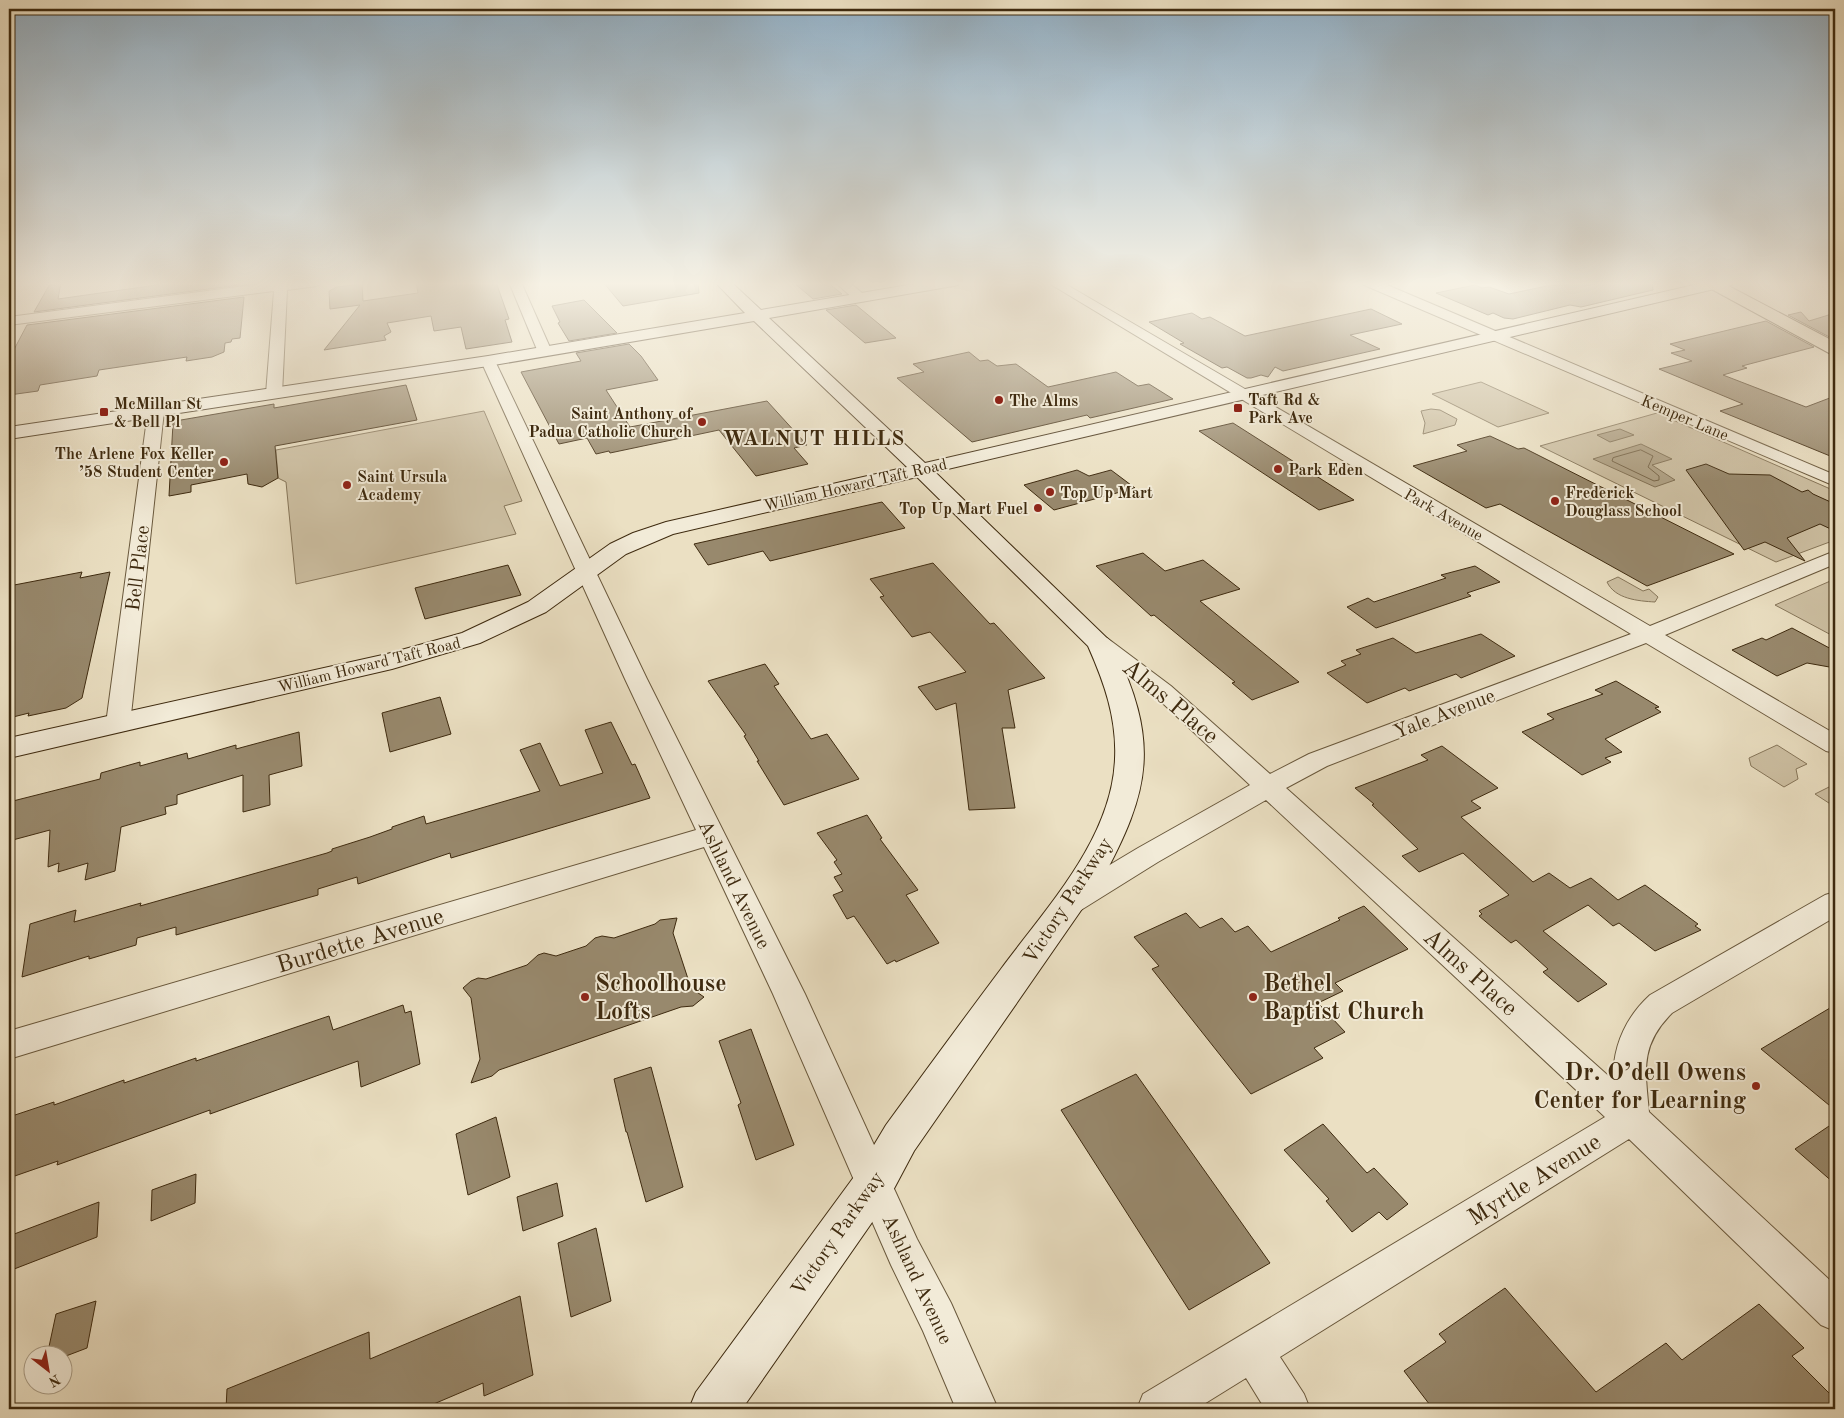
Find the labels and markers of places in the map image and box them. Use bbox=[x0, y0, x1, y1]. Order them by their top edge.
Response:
place label: Taft Rd & Park Ave bbox=[1248, 393, 1320, 427]
marker: The Alms bbox=[993, 394, 1005, 406]
place label: The Alms bbox=[1009, 394, 1078, 410]
place label: McMillan St & Bell Pl bbox=[114, 397, 202, 431]
marker: Taft Rd & Park Ave bbox=[1232, 402, 1244, 414]
marker: McMillan St & Bell Pl bbox=[98, 406, 110, 418]
place label: Saint Anthony of Padua Catholic Church bbox=[528, 407, 693, 441]
marker: Saint Anthony of Padua Catholic Church bbox=[696, 416, 708, 428]
place label: The Arlene Fox Keller ’58 Student Center bbox=[55, 447, 214, 481]
marker: The Arlene Fox Keller ’58 Student Center bbox=[218, 456, 230, 468]
marker: Park Eden bbox=[1272, 463, 1284, 475]
place label: Park Eden bbox=[1288, 463, 1363, 479]
place label: Saint Ursula Academy bbox=[357, 470, 447, 504]
marker: Saint Ursula Academy bbox=[341, 479, 353, 491]
marker: Top Up Mart bbox=[1044, 486, 1056, 498]
place label: Top Up Mart bbox=[1060, 486, 1153, 502]
place label: Frederick Douglass School bbox=[1565, 486, 1682, 520]
marker: Frederick Douglass School bbox=[1549, 495, 1561, 507]
place label: Top Up Mart Fuel bbox=[899, 502, 1028, 518]
marker: Top Up Mart Fuel bbox=[1032, 502, 1044, 514]
place label: Schoolhouse Lofts bbox=[595, 973, 727, 1025]
place label: Bethel Baptist Church bbox=[1263, 973, 1424, 1025]
marker: Schoolhouse Lofts bbox=[579, 991, 591, 1003]
marker: Bethel Baptist Church bbox=[1247, 991, 1259, 1003]
place label: Dr. O’dell Owens Center for Learning bbox=[1534, 1062, 1747, 1114]
marker: Dr. O’dell Owens Center for Learning bbox=[1750, 1080, 1762, 1092]

